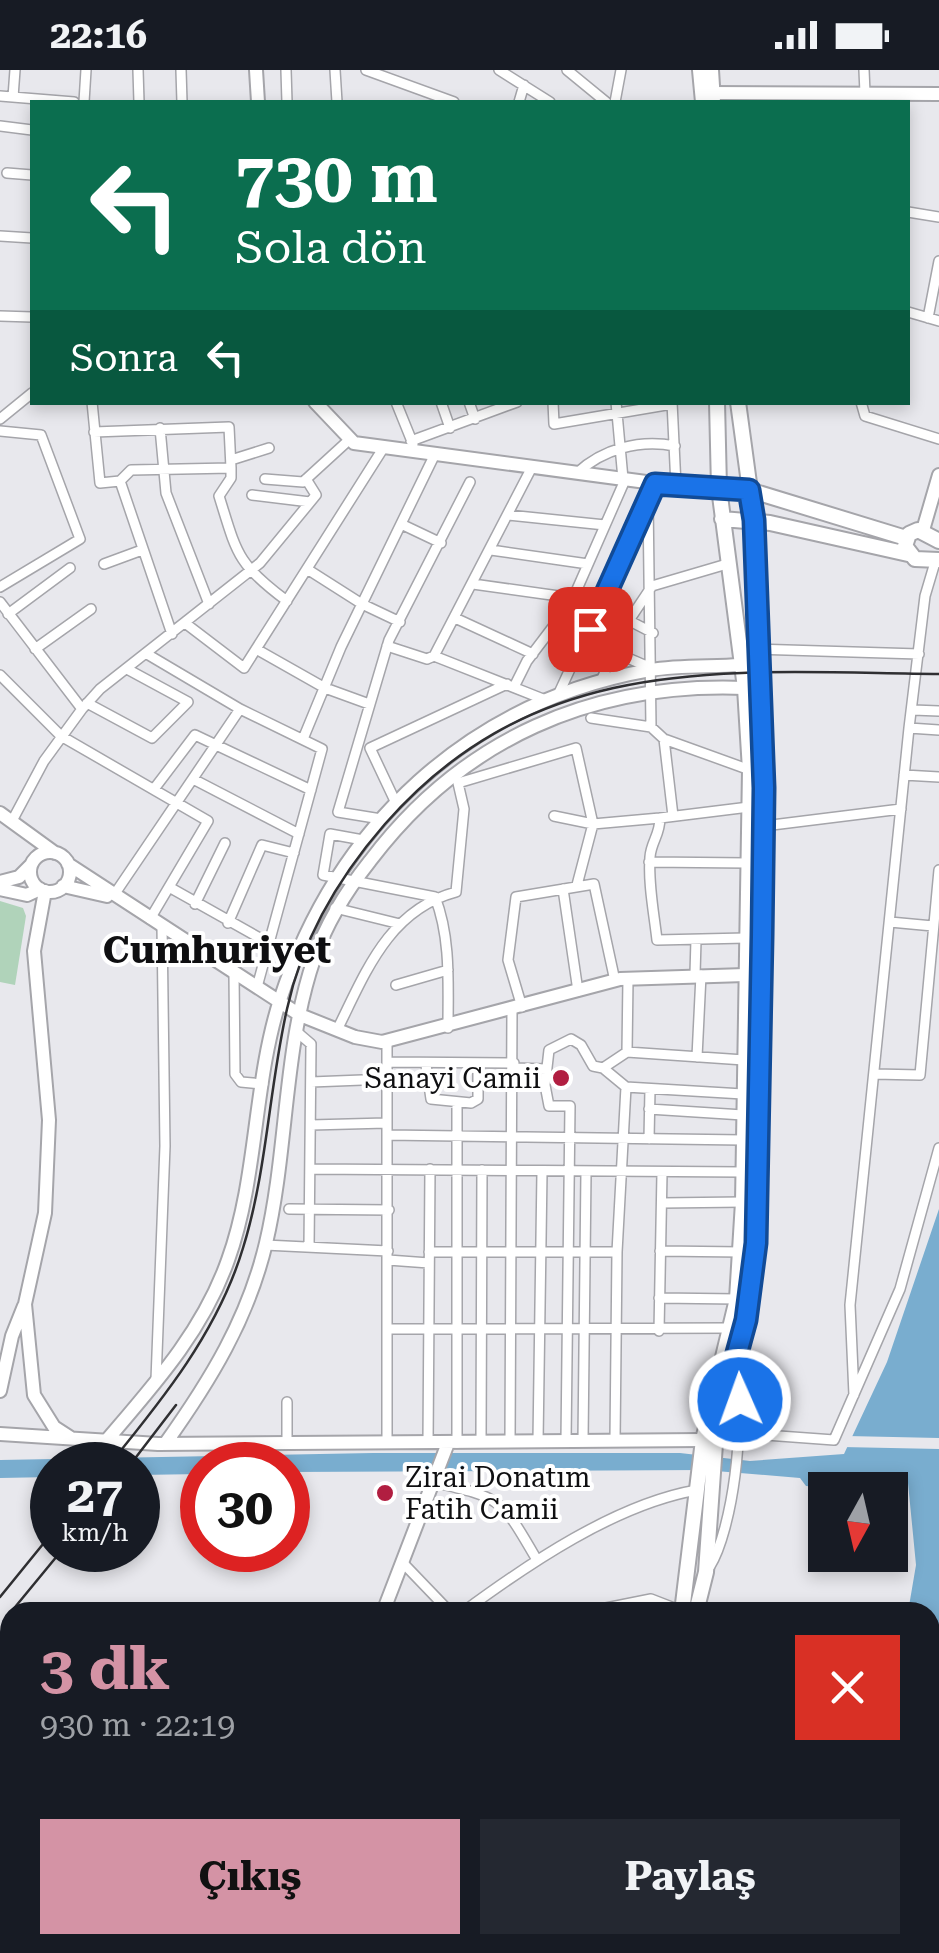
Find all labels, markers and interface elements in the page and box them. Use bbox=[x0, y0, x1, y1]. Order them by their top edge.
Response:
text: 22:16 bbox=[50, 13, 147, 57]
text: 730 m bbox=[235, 137, 438, 219]
icon: left bbox=[70, 140, 200, 270]
text: Sola dön bbox=[235, 221, 427, 274]
icon: left bbox=[198, 330, 253, 385]
text: Sonra bbox=[70, 336, 178, 380]
pin bbox=[548, 587, 633, 672]
icon: arrive bbox=[563, 602, 618, 657]
district label: Cumhuriyet bbox=[103, 928, 331, 973]
place label: Sanayi Camii bbox=[364, 1062, 541, 1095]
marker: Sanayi Camii bbox=[550, 1067, 572, 1089]
position arrow bbox=[688, 1348, 792, 1452]
speed limit sign: 30 bbox=[180, 1442, 310, 1572]
place label: Zirai Donatım Fatih Camii bbox=[405, 1461, 591, 1526]
text: 27 bbox=[67, 1466, 123, 1524]
north arrow bbox=[808, 1472, 908, 1572]
map controls bbox=[808, 1472, 908, 1572]
marker: Zirai Donatım Fatih Camii bbox=[374, 1482, 396, 1504]
text: km/h bbox=[62, 1518, 128, 1547]
text: 3 dk bbox=[40, 1633, 170, 1704]
button: close bbox=[795, 1635, 900, 1740]
text: 930 m · 22:19 bbox=[40, 1706, 235, 1744]
button: Çıkış bbox=[40, 1819, 460, 1934]
button: Paylaş bbox=[480, 1819, 900, 1934]

